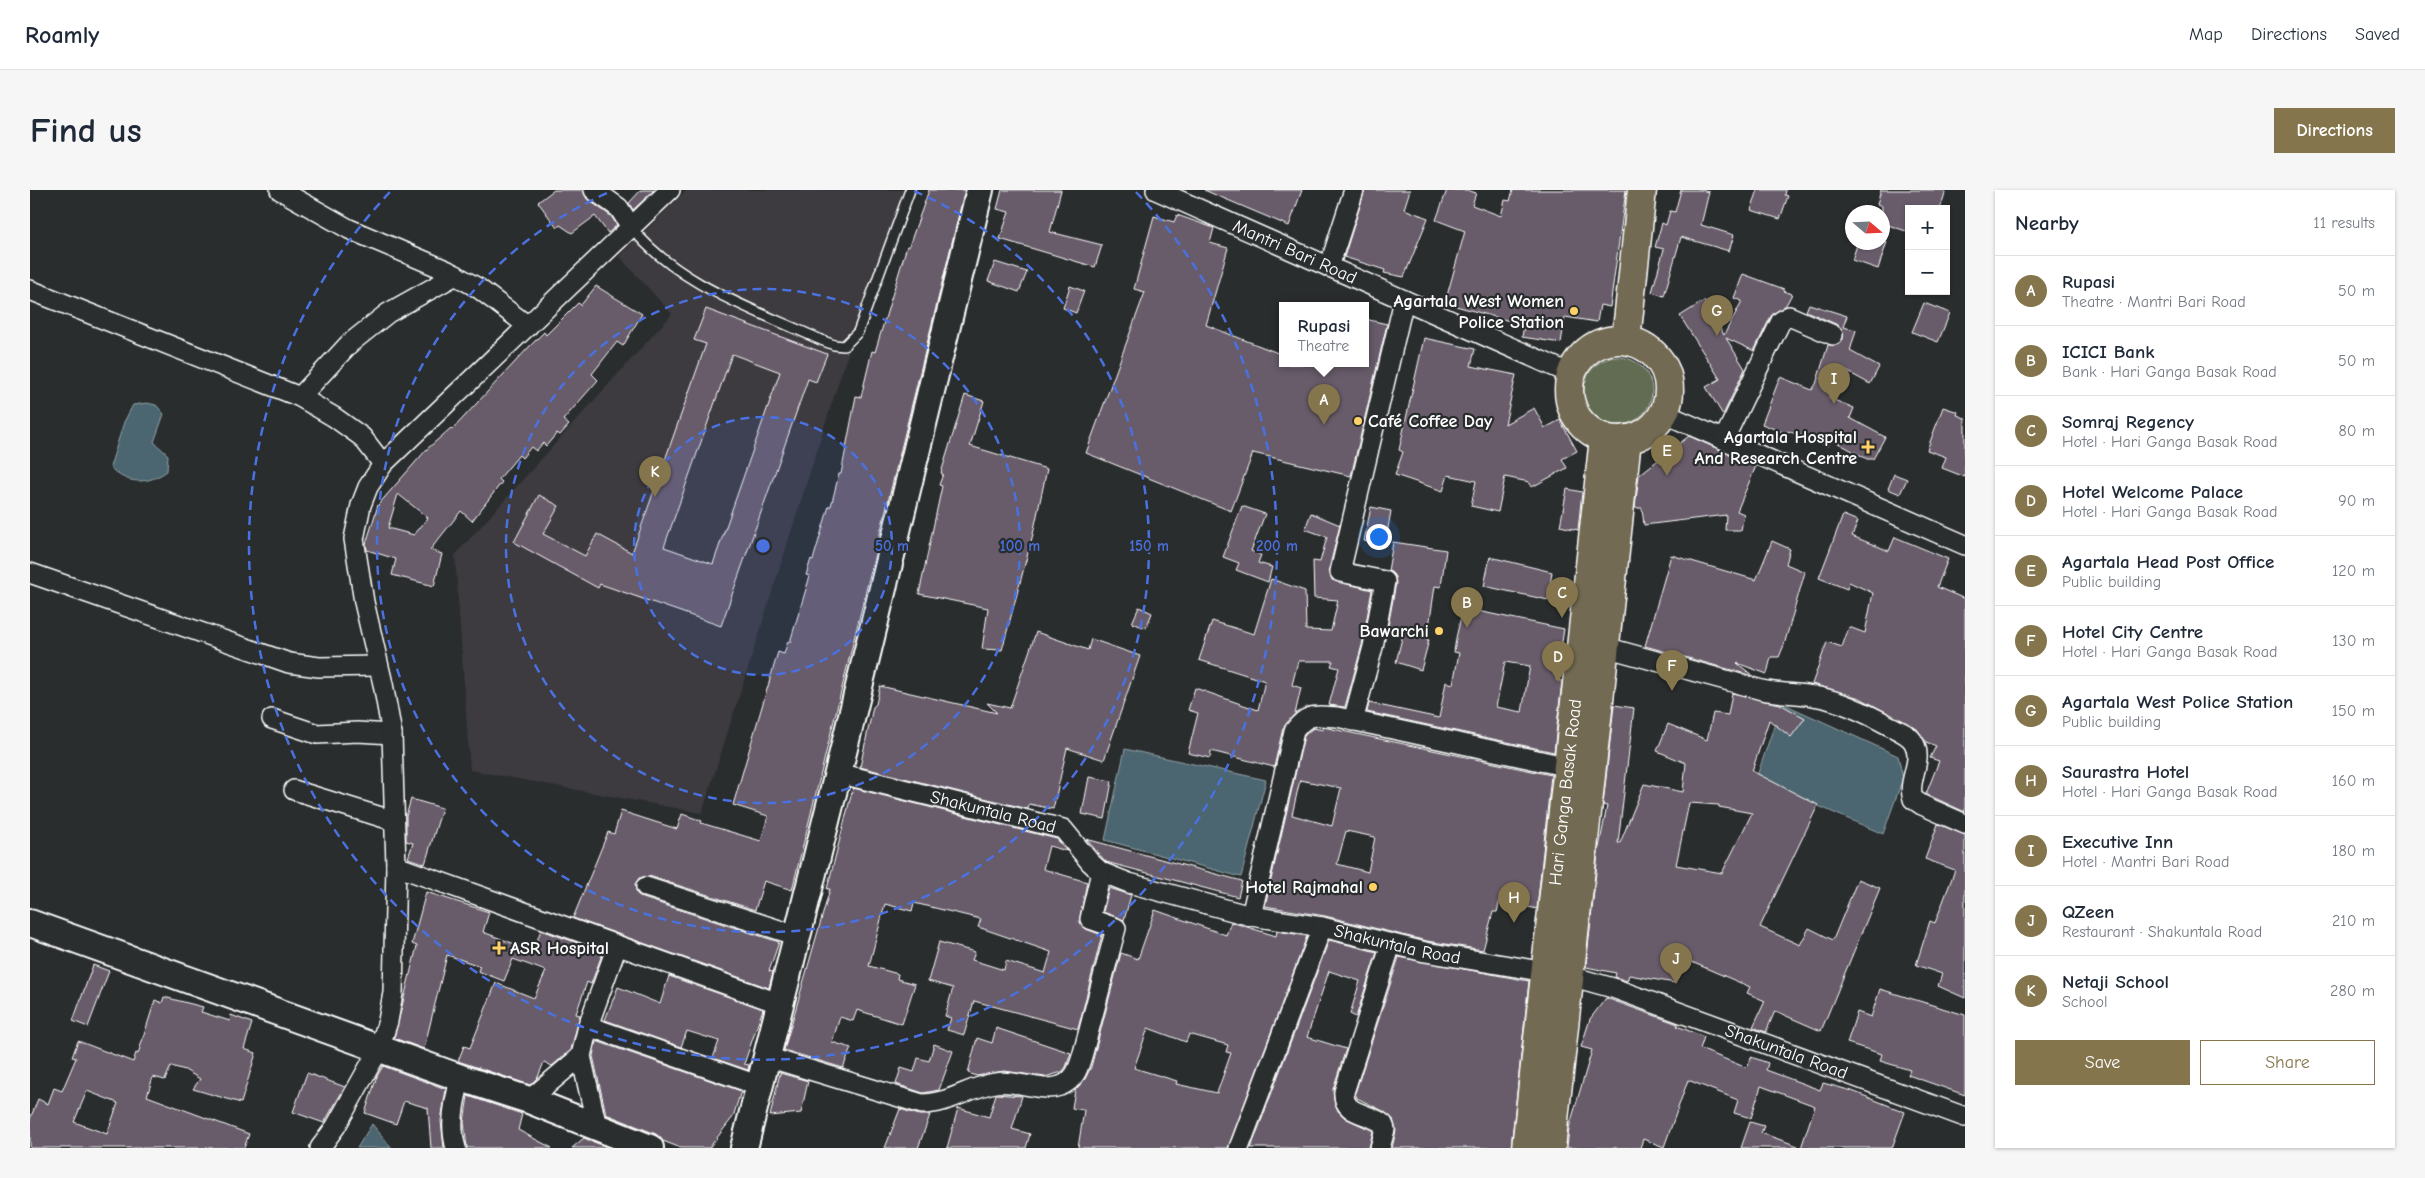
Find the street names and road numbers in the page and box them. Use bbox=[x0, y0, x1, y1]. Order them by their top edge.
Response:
street label: Mantri Bari Road bbox=[1230, 215, 1360, 288]
street label: Hari Ganga Basak Road bbox=[1544, 698, 1586, 886]
street label: Shakuntala Road bbox=[928, 786, 1058, 837]
street label: Shakuntala Road bbox=[1332, 920, 1462, 968]
street label: Shakuntala Road bbox=[1722, 1020, 1851, 1084]

